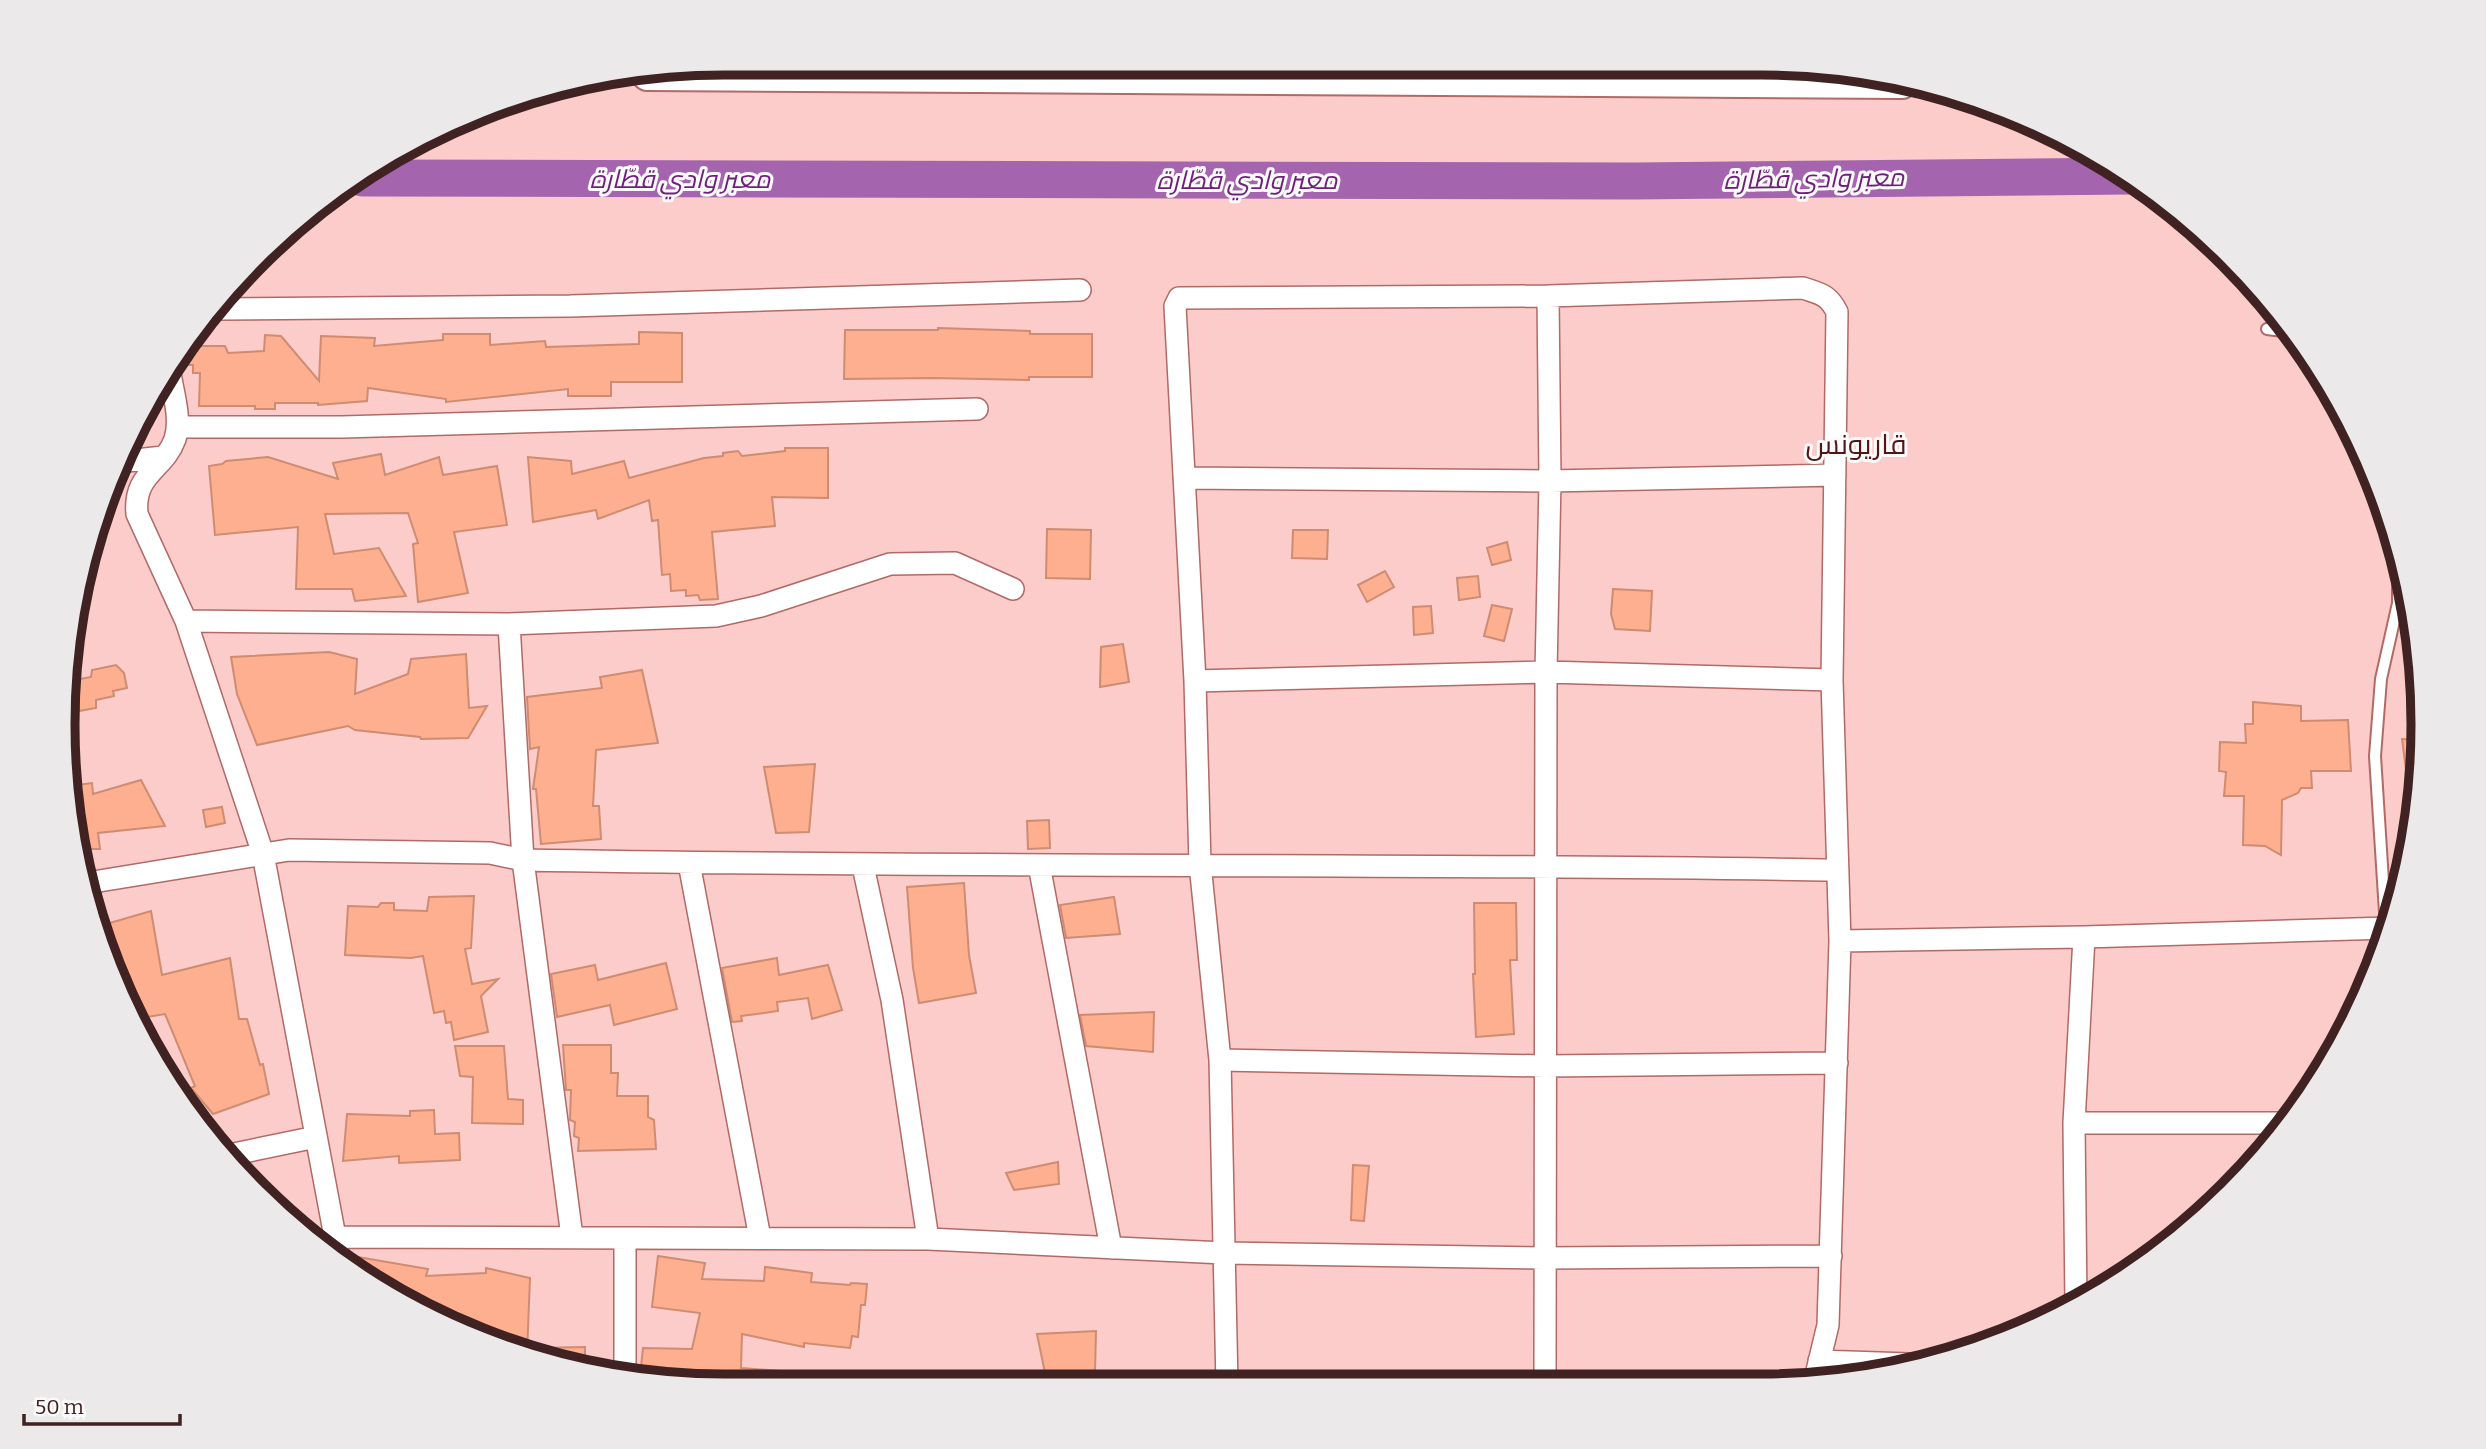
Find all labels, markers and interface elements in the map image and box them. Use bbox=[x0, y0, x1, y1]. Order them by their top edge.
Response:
water label: معبر وادي قطّارة bbox=[1723, 162, 1905, 201]
water label: معبر وادي قطّارة bbox=[590, 164, 771, 200]
water label: معبر وادي قطّارة bbox=[1157, 165, 1338, 201]
district label: قاريونس bbox=[1806, 428, 1906, 461]
scale bar bbox=[24, 1382, 180, 1426]
text: 50 m bbox=[35, 1394, 84, 1420]

